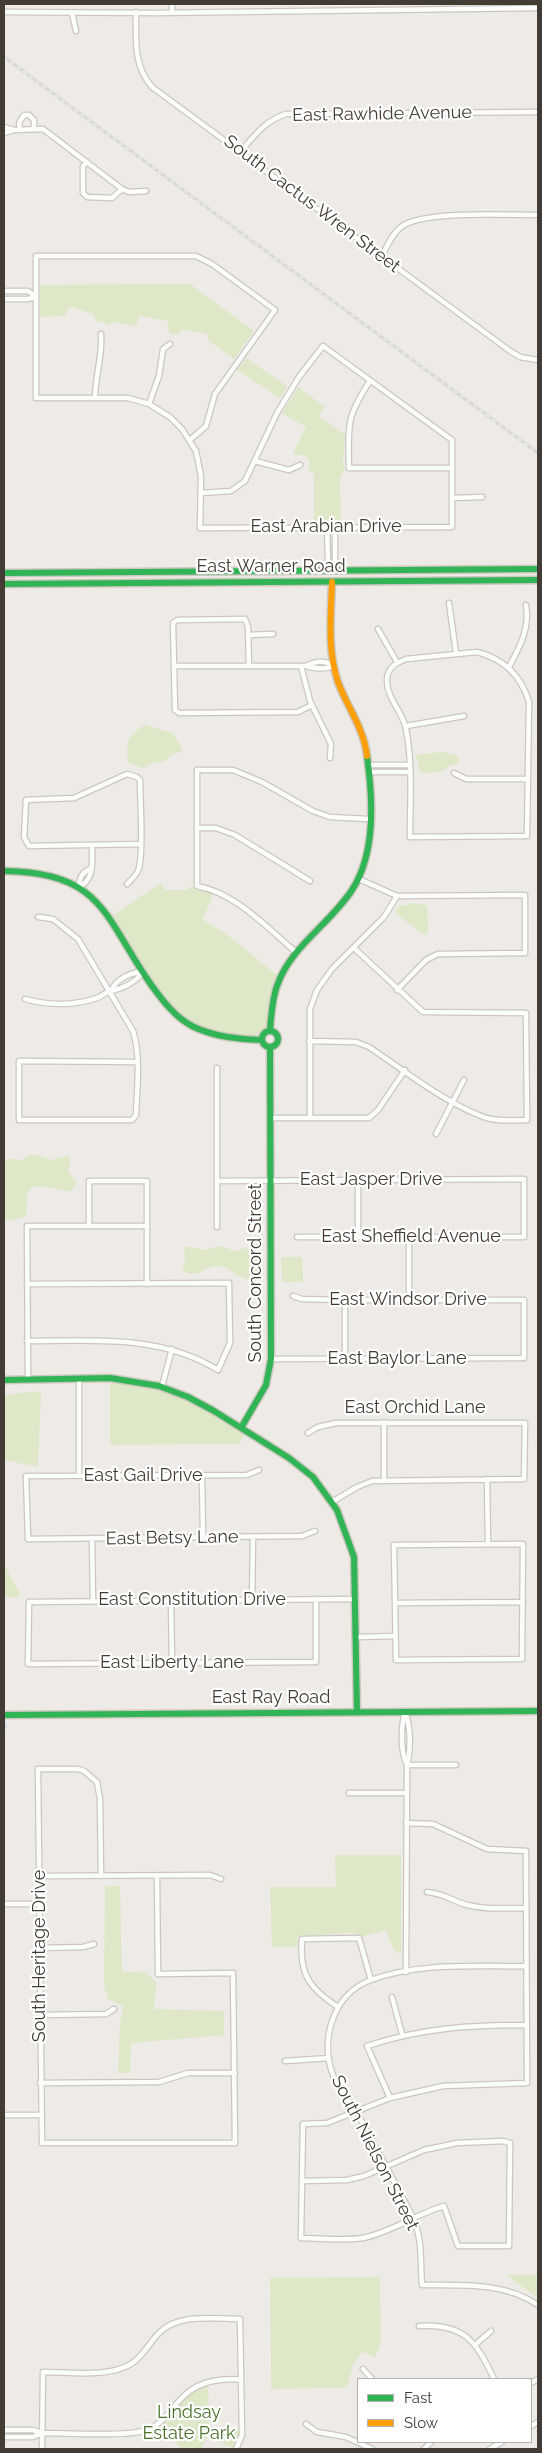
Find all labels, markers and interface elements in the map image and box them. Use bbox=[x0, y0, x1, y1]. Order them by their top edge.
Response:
street label: East Rawhide Avenue bbox=[292, 102, 472, 126]
street label: South Cactus Wren Street bbox=[220, 131, 404, 277]
street label: East Arabian Drive bbox=[250, 516, 402, 538]
street label: East Warner Road bbox=[196, 556, 346, 578]
street label: East Jasper Drive bbox=[300, 1169, 442, 1191]
street label: South Concord Street bbox=[245, 1183, 267, 1363]
street label: East Sheffield Avenue bbox=[321, 1226, 501, 1248]
street label: East Windsor Drive bbox=[329, 1289, 487, 1311]
street label: East Baylor Lane bbox=[327, 1348, 467, 1370]
street label: East Orchid Lane bbox=[345, 1397, 485, 1419]
street label: East Gail Drive bbox=[83, 1465, 203, 1487]
street label: East Betsy Lane bbox=[105, 1526, 239, 1550]
street label: East Constitution Drive bbox=[98, 1589, 286, 1611]
street label: East Liberty Lane bbox=[100, 1652, 244, 1674]
street label: East Ray Road bbox=[212, 1687, 330, 1709]
street label: South Heritage Drive bbox=[29, 1870, 51, 2042]
street label: South Nielson Street bbox=[327, 2072, 423, 2234]
legend bbox=[357, 2378, 532, 2443]
text: Fast bbox=[404, 2389, 432, 2407]
park label: Lindsay Estate Park bbox=[142, 2402, 236, 2444]
text: Slow bbox=[404, 2414, 438, 2432]

